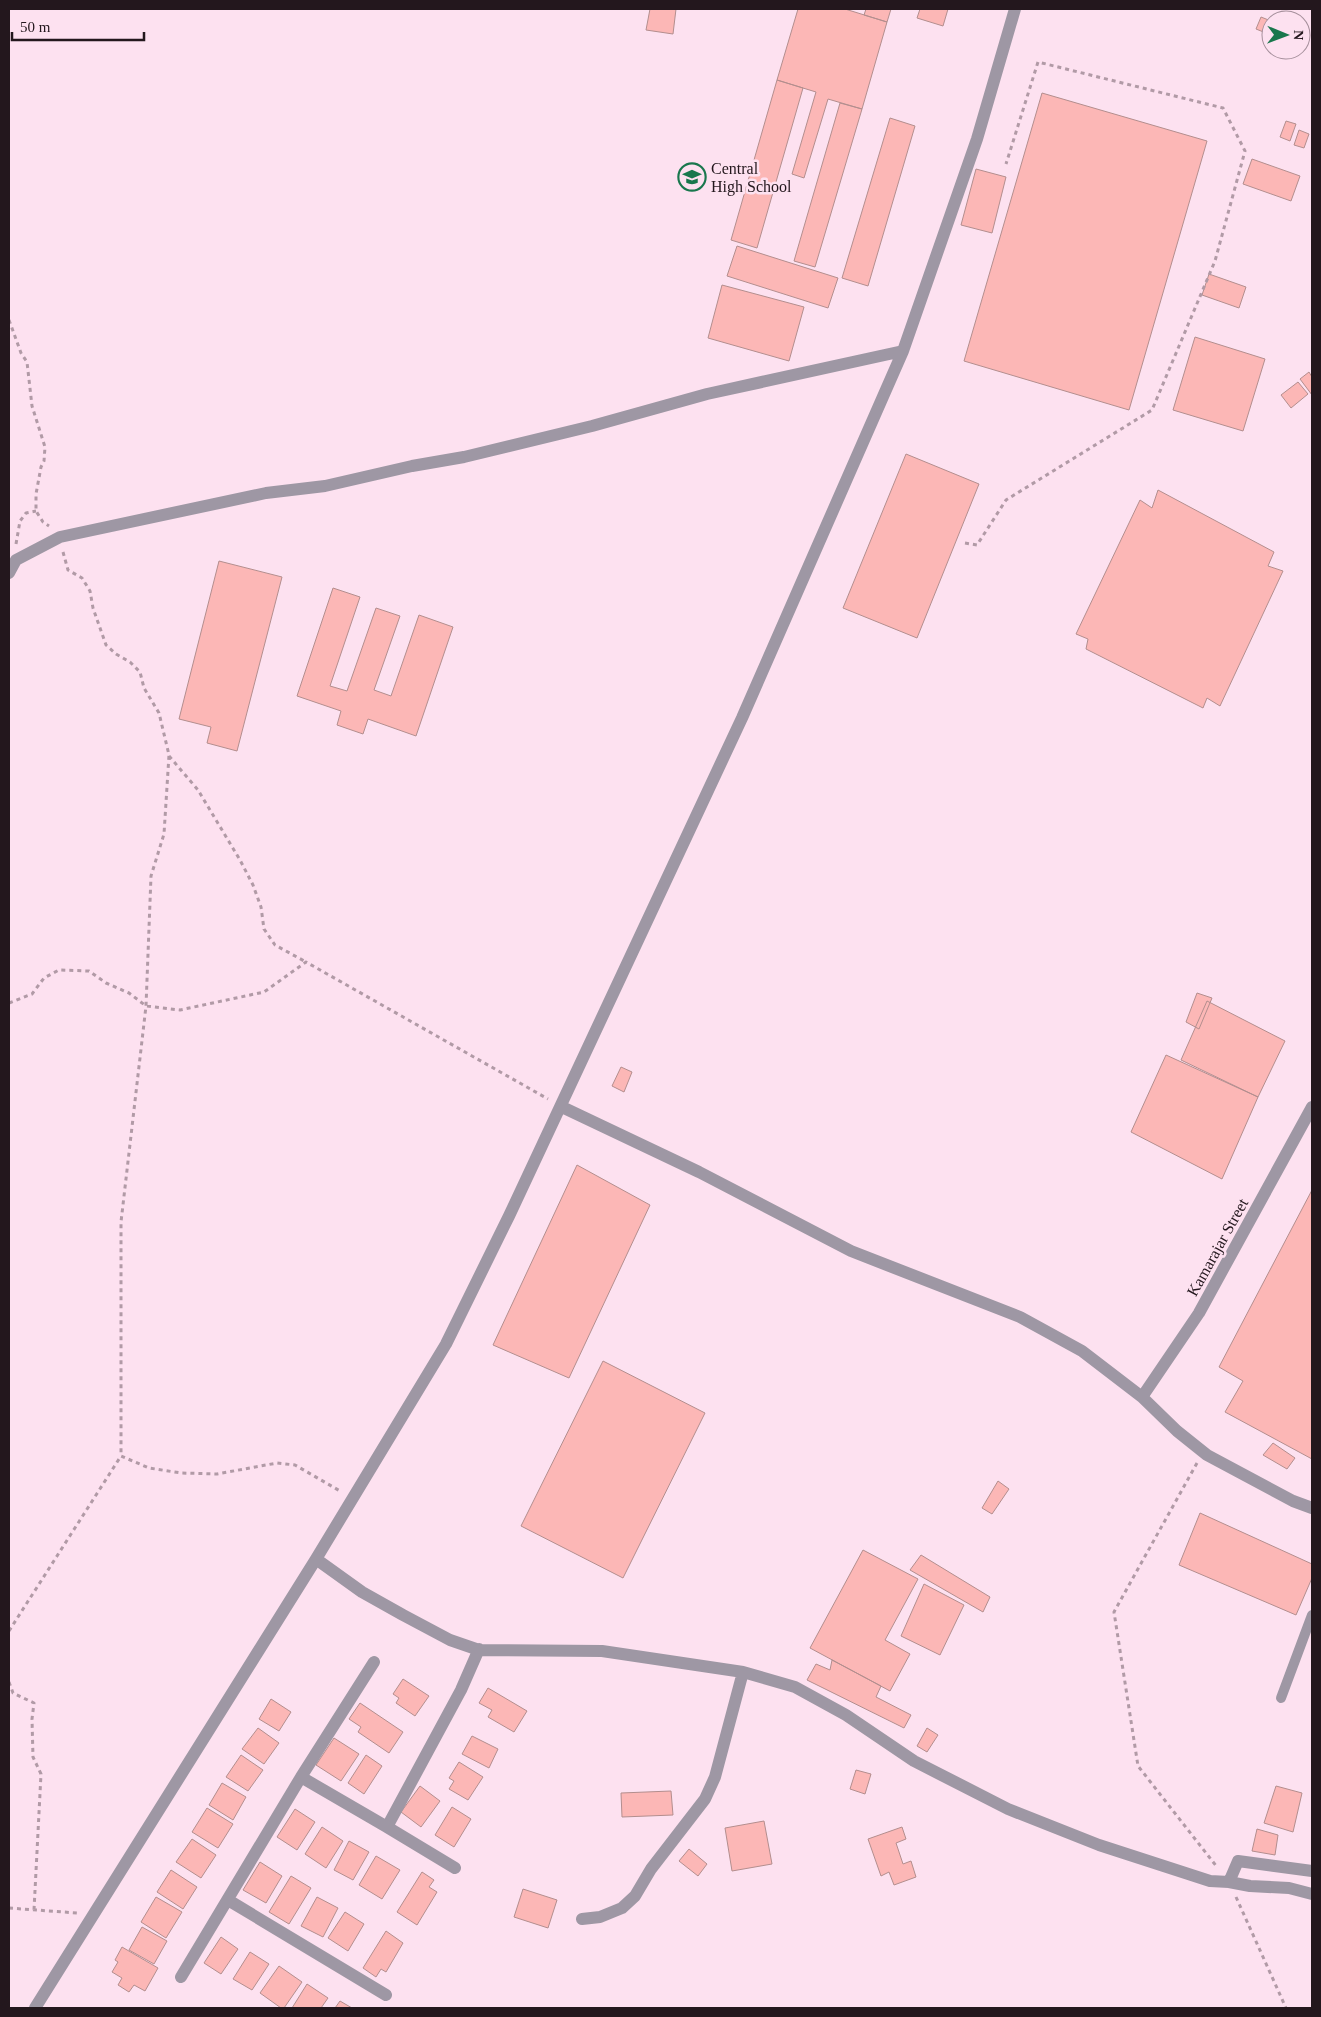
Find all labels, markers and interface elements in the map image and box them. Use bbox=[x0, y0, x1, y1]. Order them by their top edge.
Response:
scale bar bbox=[12, 10, 145, 42]
north arrow bbox=[1261, 10, 1311, 60]
text: 50 m bbox=[20, 19, 51, 35]
text: N bbox=[1291, 30, 1306, 40]
place label: Central High School bbox=[711, 160, 792, 196]
school or university icon: Central High School bbox=[677, 162, 707, 192]
street label: Kamarajar Street bbox=[1184, 1195, 1252, 1299]

